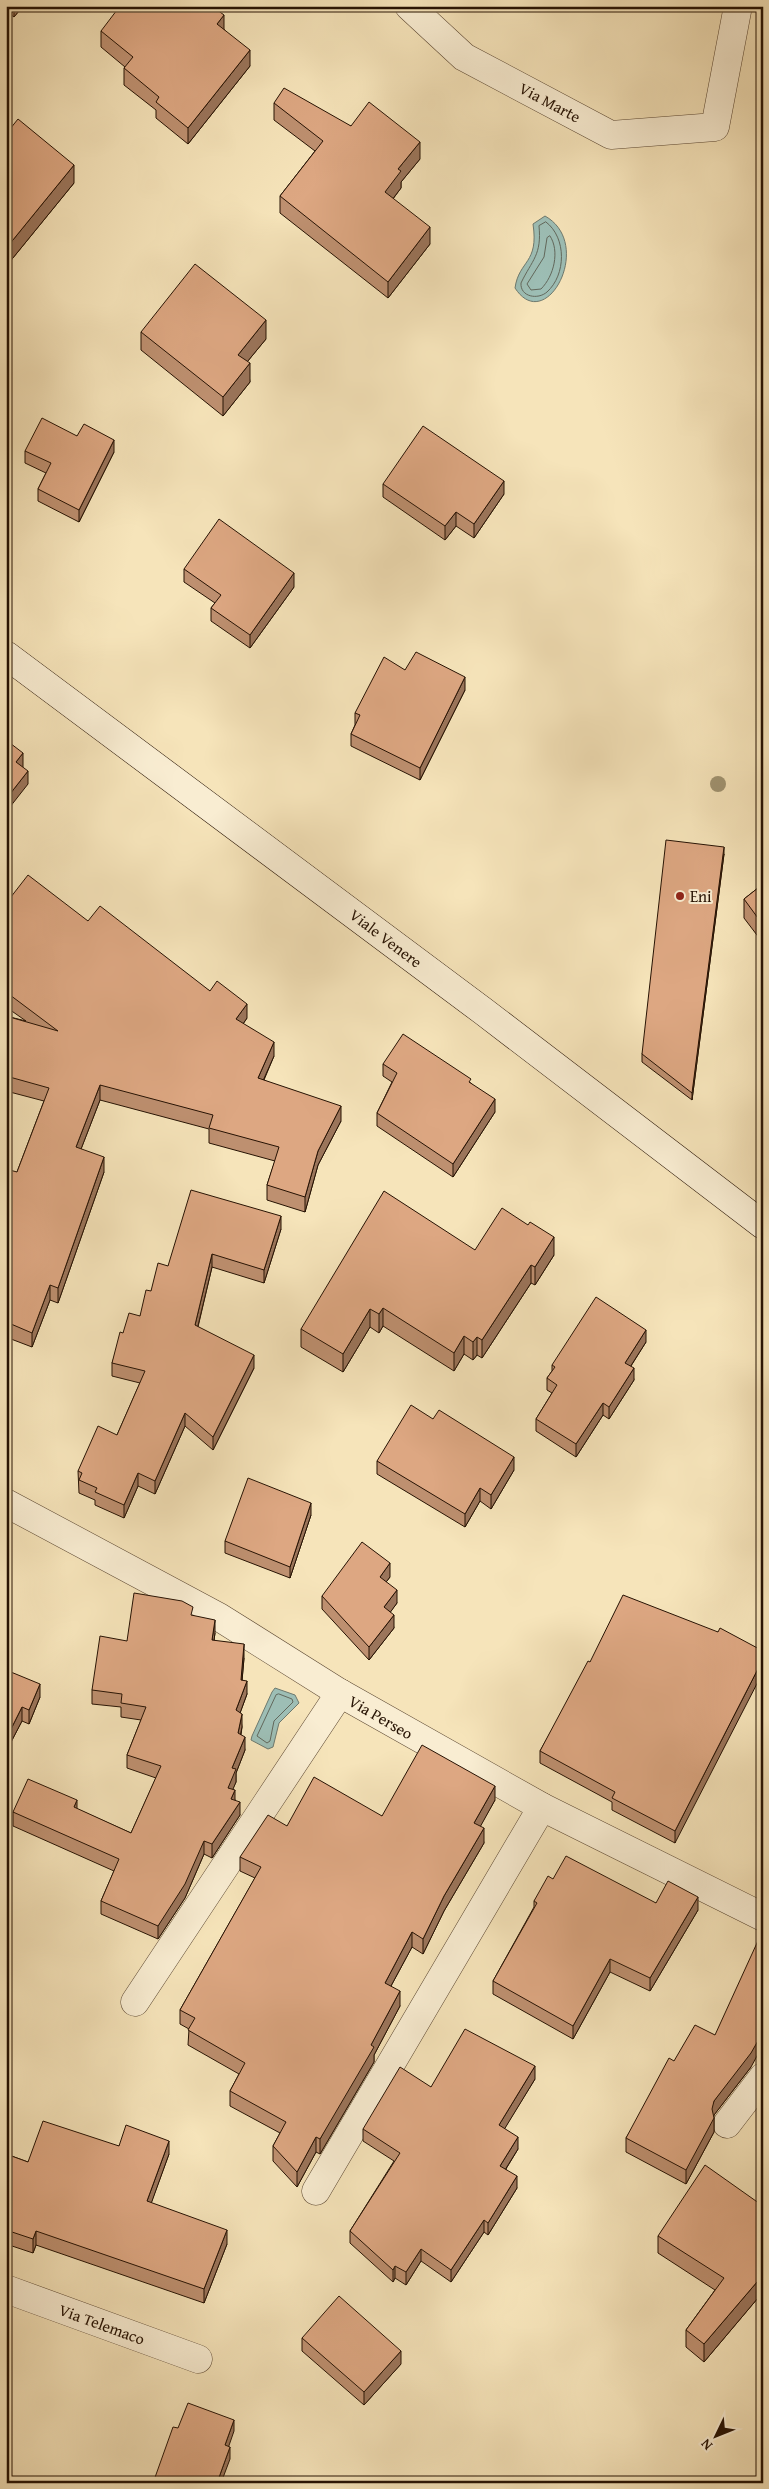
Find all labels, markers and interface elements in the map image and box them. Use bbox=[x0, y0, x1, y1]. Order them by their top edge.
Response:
street label: Via Marte bbox=[515, 76, 585, 128]
place label: Eni bbox=[690, 884, 712, 908]
marker: Eni bbox=[674, 890, 686, 902]
street label: Viale Venere bbox=[345, 903, 427, 973]
street label: Via Perseo bbox=[344, 1689, 418, 1745]
street label: Via Telemaco bbox=[56, 2297, 148, 2351]
north arrow bbox=[692, 2412, 742, 2462]
text: N bbox=[696, 2434, 717, 2455]

